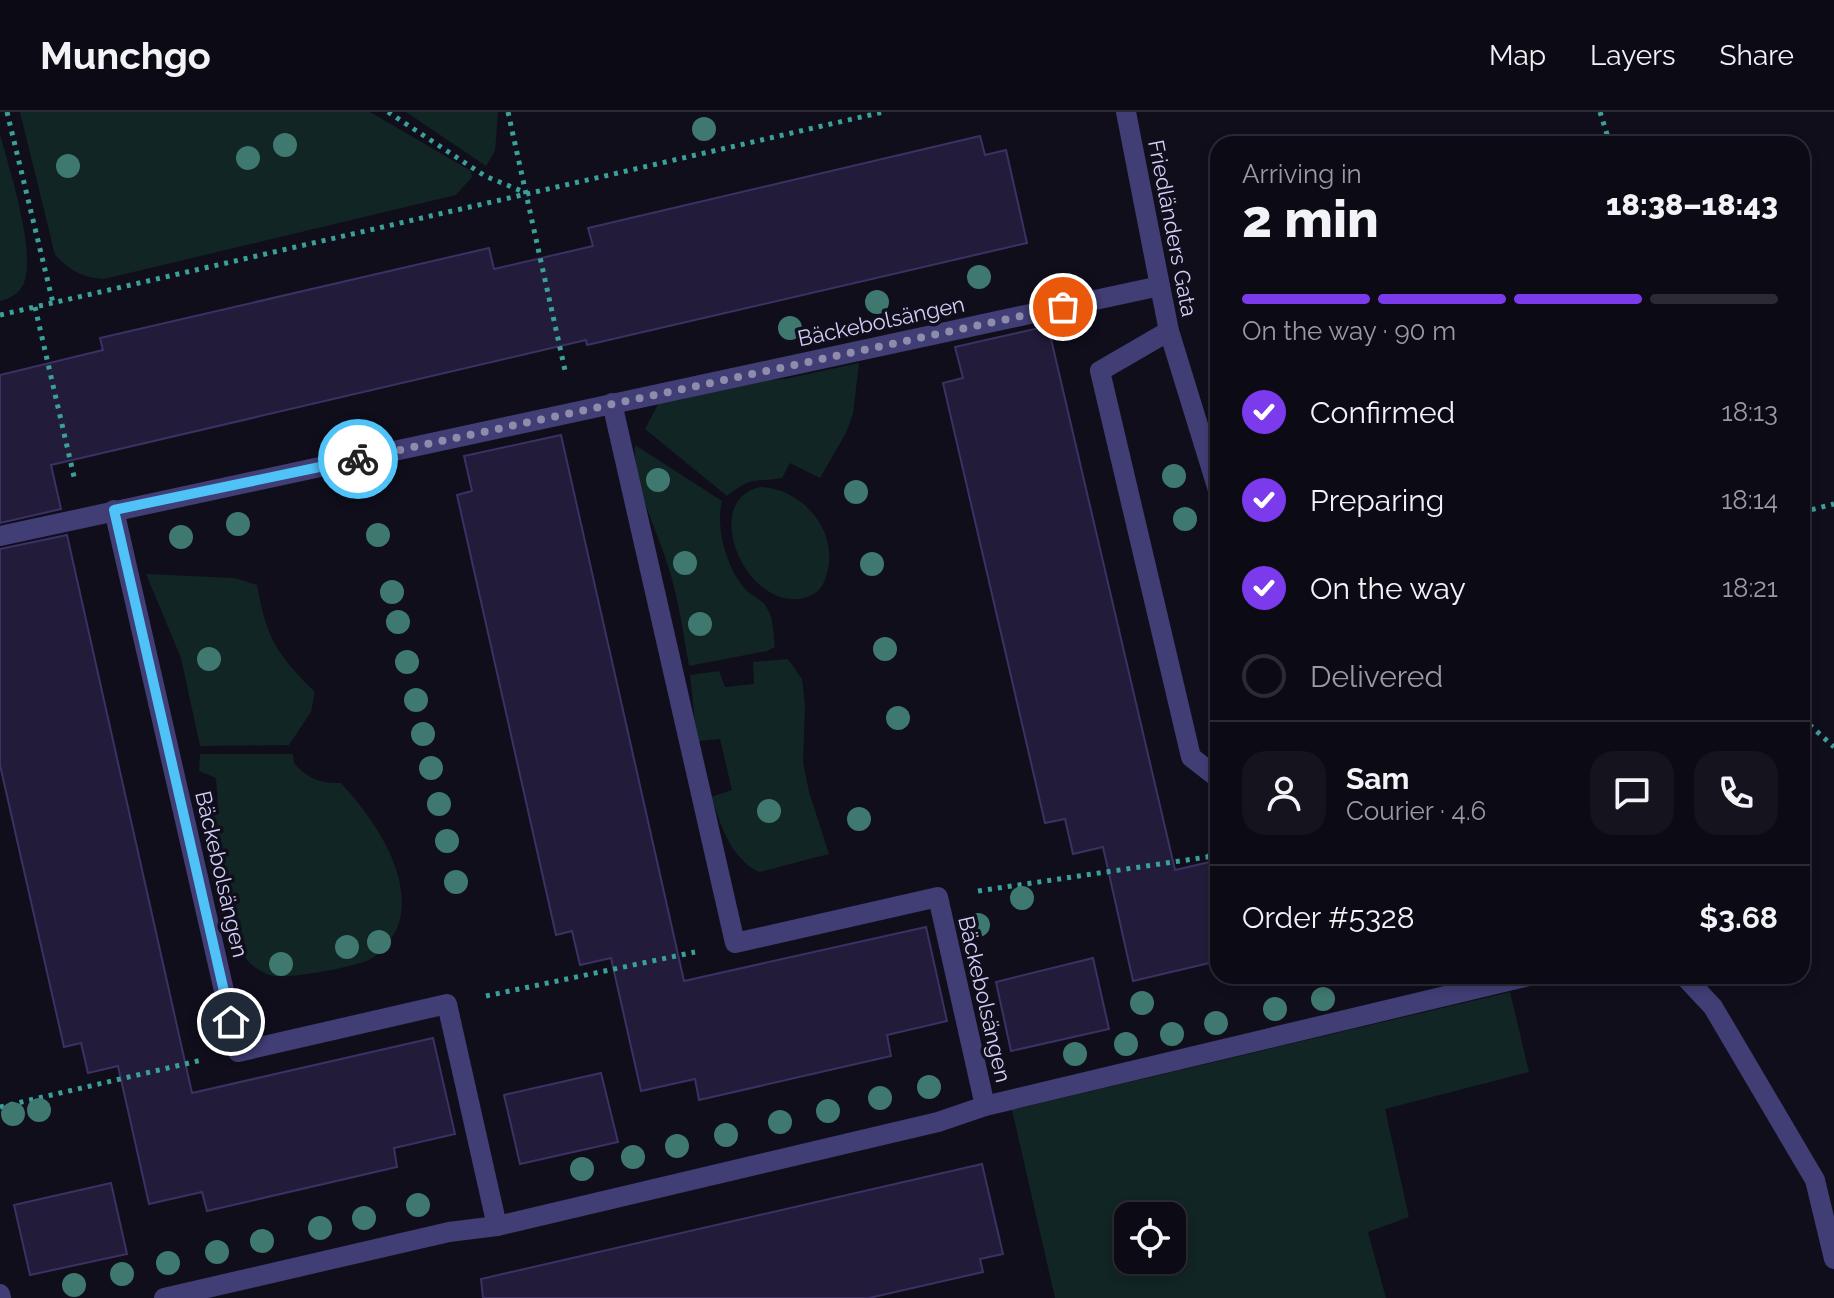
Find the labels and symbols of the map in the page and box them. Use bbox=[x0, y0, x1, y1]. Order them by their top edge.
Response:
street label: Friedländers Gata bbox=[1143, 137, 1203, 319]
pin bbox=[1029, 273, 1097, 341]
street label: Bäckebolsängen bbox=[795, 291, 967, 351]
courier bbox=[318, 419, 398, 499]
street label: Bäckebolsängen bbox=[190, 788, 254, 960]
street label: Bäckebolsängen bbox=[953, 913, 1017, 1085]
pin bbox=[197, 988, 265, 1056]

